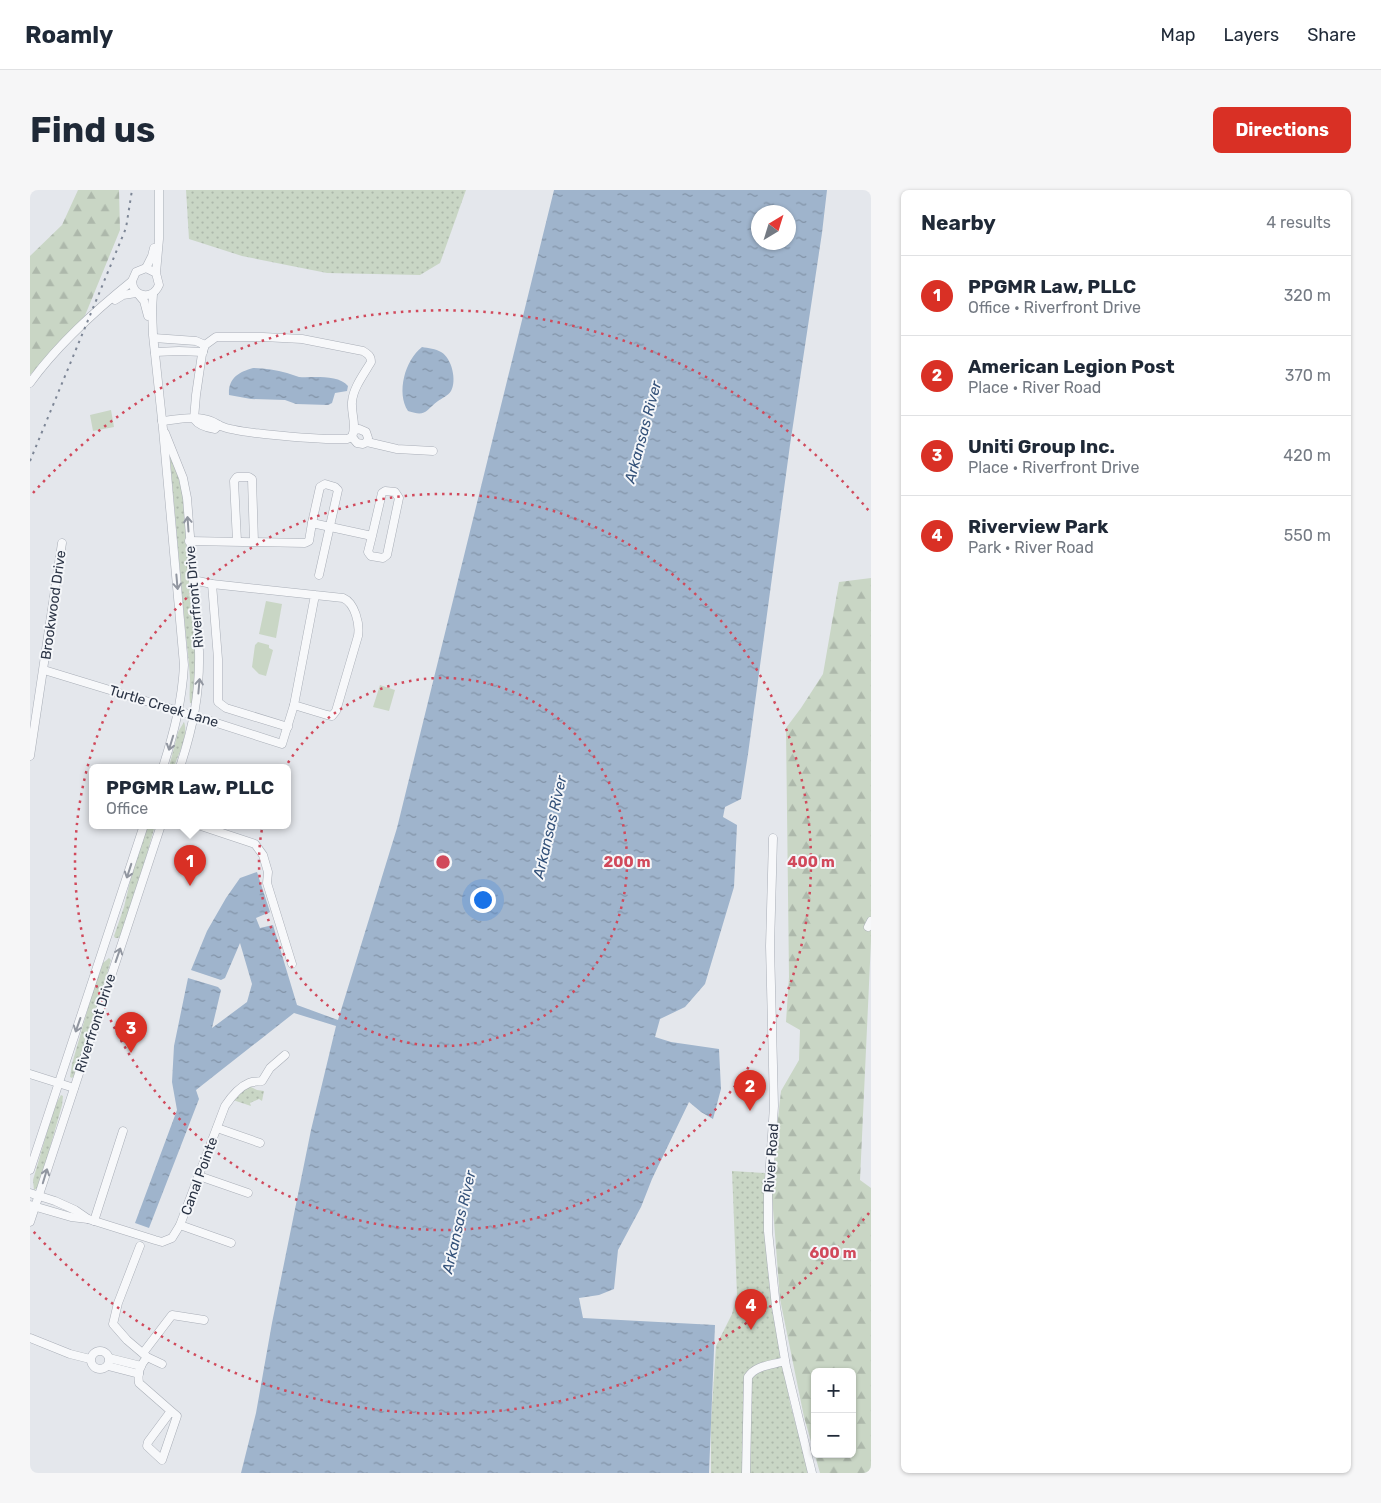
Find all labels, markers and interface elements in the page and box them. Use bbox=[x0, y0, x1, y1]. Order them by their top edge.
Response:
text: Roamly bbox=[25, 21, 113, 49]
text: Map bbox=[1161, 24, 1196, 46]
text: Layers bbox=[1224, 24, 1279, 46]
text: Share bbox=[1307, 24, 1356, 46]
button: Directions bbox=[1213, 107, 1351, 153]
text: Find us bbox=[30, 109, 155, 151]
north arrow bbox=[751, 205, 796, 250]
text: Nearby bbox=[921, 210, 996, 235]
text: 4 results bbox=[1266, 213, 1331, 232]
text: PPGMR Law, PLLC bbox=[968, 275, 1136, 298]
text: 1 bbox=[933, 286, 941, 305]
text: 320 m bbox=[1284, 286, 1331, 305]
text: Office · Riverfront Drive bbox=[968, 298, 1141, 317]
text: American Legion Post bbox=[968, 355, 1175, 378]
text: 2 bbox=[932, 366, 942, 385]
text: 370 m bbox=[1285, 366, 1331, 385]
water label: Arkansas River bbox=[620, 378, 666, 486]
text: Place · River Road bbox=[968, 378, 1101, 397]
text: Uniti Group Inc. bbox=[968, 435, 1115, 458]
text: 3 bbox=[932, 446, 942, 465]
text: 420 m bbox=[1283, 446, 1331, 465]
text: Place · Riverfront Drive bbox=[968, 458, 1139, 477]
text: Riverview Park bbox=[968, 515, 1108, 538]
one-way arrow bbox=[184, 516, 193, 532]
text: 4 bbox=[932, 526, 942, 545]
text: 550 m bbox=[1284, 526, 1331, 545]
text: Park · River Road bbox=[968, 538, 1094, 557]
street label: Riverfront Drive bbox=[182, 545, 207, 649]
street label: Brookwood Drive bbox=[37, 549, 70, 661]
one-way arrow bbox=[172, 573, 182, 589]
one-way arrow bbox=[194, 678, 204, 694]
street label: Turtle Creek Lane bbox=[107, 682, 221, 731]
one-way arrow bbox=[166, 734, 175, 750]
popup bbox=[89, 764, 291, 829]
water label: Arkansas River bbox=[529, 773, 571, 881]
text: PPGMR Law, PLLC bbox=[106, 776, 274, 799]
text: Office bbox=[106, 799, 148, 818]
pin: 1 bbox=[174, 845, 206, 886]
centre of rings bbox=[434, 853, 452, 871]
text: 200 m bbox=[603, 853, 651, 871]
text: 400 m bbox=[787, 853, 835, 871]
one-way arrow bbox=[124, 863, 133, 878]
your location bbox=[470, 887, 496, 913]
one-way arrow bbox=[114, 948, 123, 963]
street label: Riverfront Drive bbox=[72, 971, 119, 1075]
pin: 3 bbox=[115, 1012, 147, 1053]
one-way arrow bbox=[73, 1017, 82, 1033]
pin: 2 bbox=[734, 1070, 766, 1111]
street label: River Road bbox=[761, 1123, 782, 1193]
street label: Canal Pointe bbox=[177, 1135, 222, 1218]
one-way arrow bbox=[40, 1168, 50, 1184]
water label: Arkansas River bbox=[438, 1168, 480, 1276]
text: 600 m bbox=[809, 1244, 857, 1262]
pin: 4 bbox=[735, 1289, 767, 1330]
map controls bbox=[811, 1368, 856, 1458]
button: + bbox=[811, 1368, 856, 1413]
button: − bbox=[811, 1413, 856, 1458]

